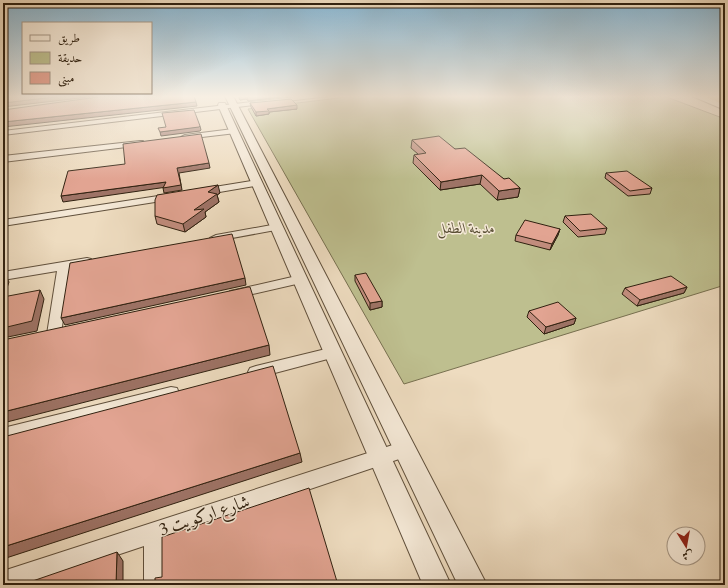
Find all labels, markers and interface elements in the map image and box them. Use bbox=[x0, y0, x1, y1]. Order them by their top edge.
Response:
legend bbox=[22, 22, 152, 94]
text: طريق bbox=[58, 30, 80, 46]
text: حديقة bbox=[58, 50, 82, 66]
text: مبنى bbox=[58, 70, 74, 87]
park label: مدينة الطفل bbox=[437, 218, 495, 239]
street label: شارع اركويت 3 bbox=[155, 489, 253, 544]
north arrow bbox=[666, 526, 706, 566]
text: ش bbox=[681, 548, 695, 564]

